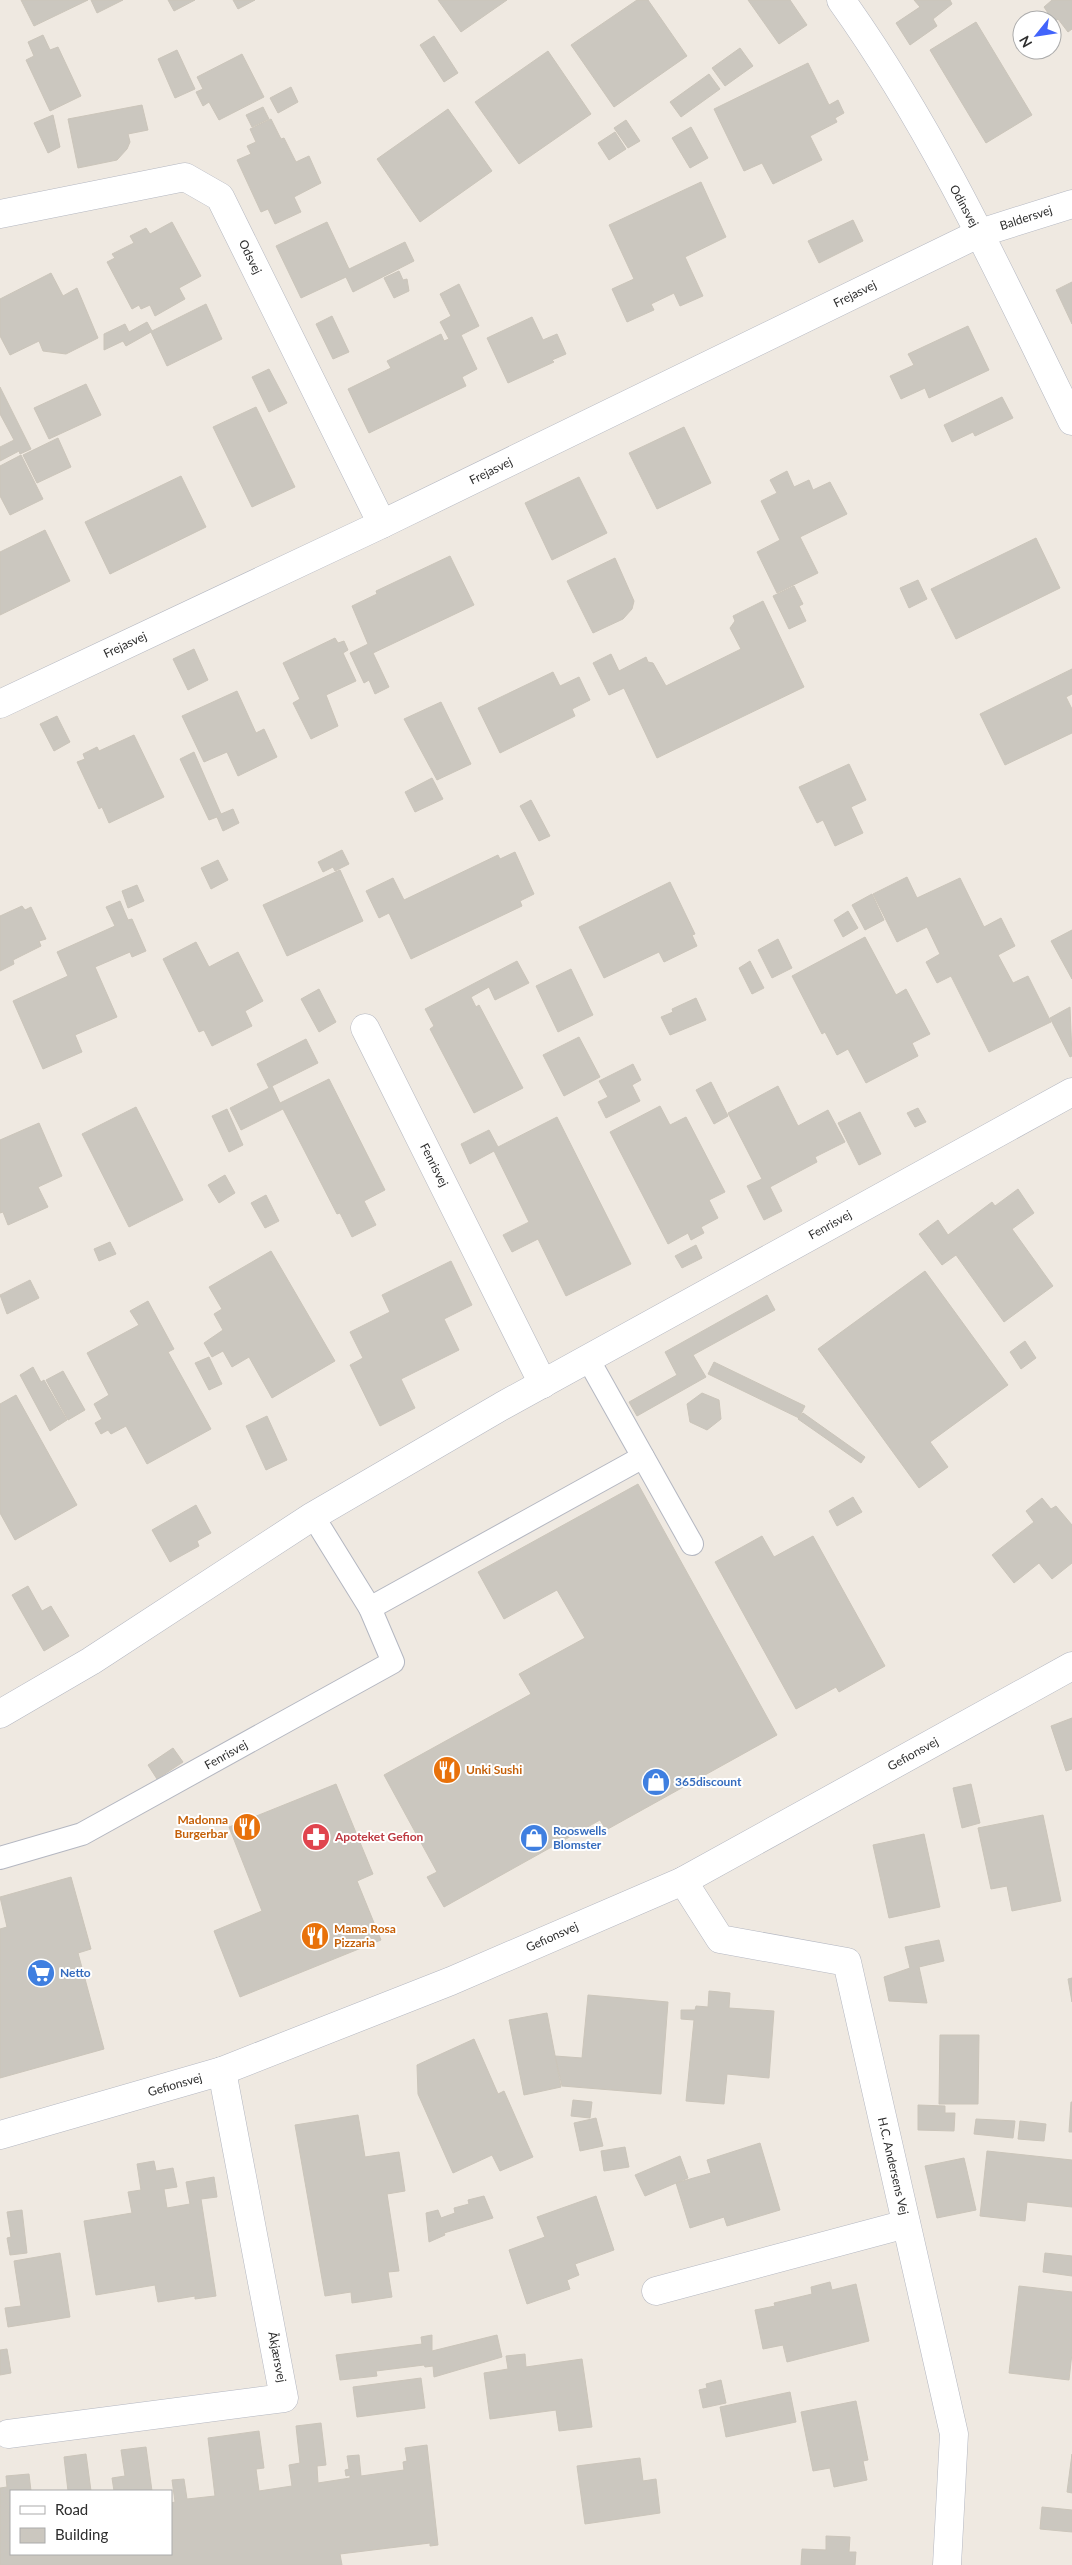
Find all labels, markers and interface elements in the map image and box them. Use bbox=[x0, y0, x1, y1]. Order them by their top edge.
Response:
north arrow bbox=[1012, 10, 1062, 60]
text: N bbox=[1015, 33, 1035, 51]
street label: Odinsvej bbox=[947, 182, 982, 230]
street label: Baldersvej bbox=[998, 202, 1054, 233]
street label: Odsvej bbox=[236, 237, 265, 277]
street label: Frejasvej bbox=[831, 277, 879, 310]
street label: Frejasvej bbox=[467, 454, 515, 487]
street label: Frejasvej bbox=[101, 628, 149, 661]
street label: Fenrisvej bbox=[417, 1140, 452, 1189]
street label: Fenrisvej bbox=[806, 1207, 854, 1242]
street label: Gefionsvej bbox=[885, 1733, 941, 1774]
street label: Fenrisvej bbox=[202, 1737, 250, 1772]
restaurant icon: Unki Sushi bbox=[432, 1755, 462, 1785]
place label: Unki Sushi bbox=[466, 1762, 522, 1777]
shop icon: 365discount bbox=[641, 1767, 671, 1797]
place label: 365discount bbox=[675, 1774, 742, 1789]
place label: Madonna Burgerbar bbox=[175, 1812, 229, 1841]
restaurant icon: Madonna Burgerbar bbox=[232, 1812, 262, 1842]
pharmacy icon: Apoteket Gefion bbox=[301, 1822, 331, 1852]
shop icon: Rooswells Blomster bbox=[519, 1823, 549, 1853]
place label: Rooswells Blomster bbox=[553, 1823, 607, 1852]
place label: Apoteket Gefion bbox=[334, 1829, 424, 1844]
street label: Gefionsvej bbox=[523, 1918, 580, 1955]
restaurant icon: Mama Rosa Pizzaria bbox=[300, 1921, 330, 1951]
place label: Mama Rosa Pizzaria bbox=[334, 1921, 396, 1950]
supermarket icon: Netto bbox=[26, 1958, 56, 1988]
place label: Netto bbox=[60, 1965, 91, 1980]
street label: Gefionsvej bbox=[146, 2070, 204, 2099]
street label: H.C. Andersens Vej bbox=[875, 2116, 912, 2216]
street label: Åkjærsvej bbox=[265, 2330, 290, 2384]
legend bbox=[10, 2490, 172, 2555]
text: Road bbox=[55, 2500, 88, 2518]
text: Building bbox=[55, 2525, 108, 2543]

